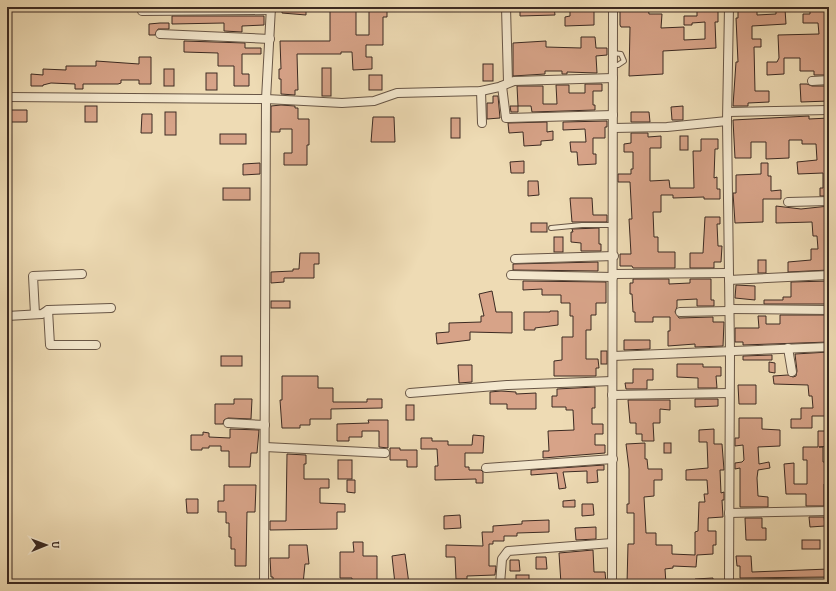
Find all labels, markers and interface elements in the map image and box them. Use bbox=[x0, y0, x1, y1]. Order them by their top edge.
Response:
north arrow bbox=[26, 525, 66, 565]
text: U bbox=[48, 541, 63, 549]

